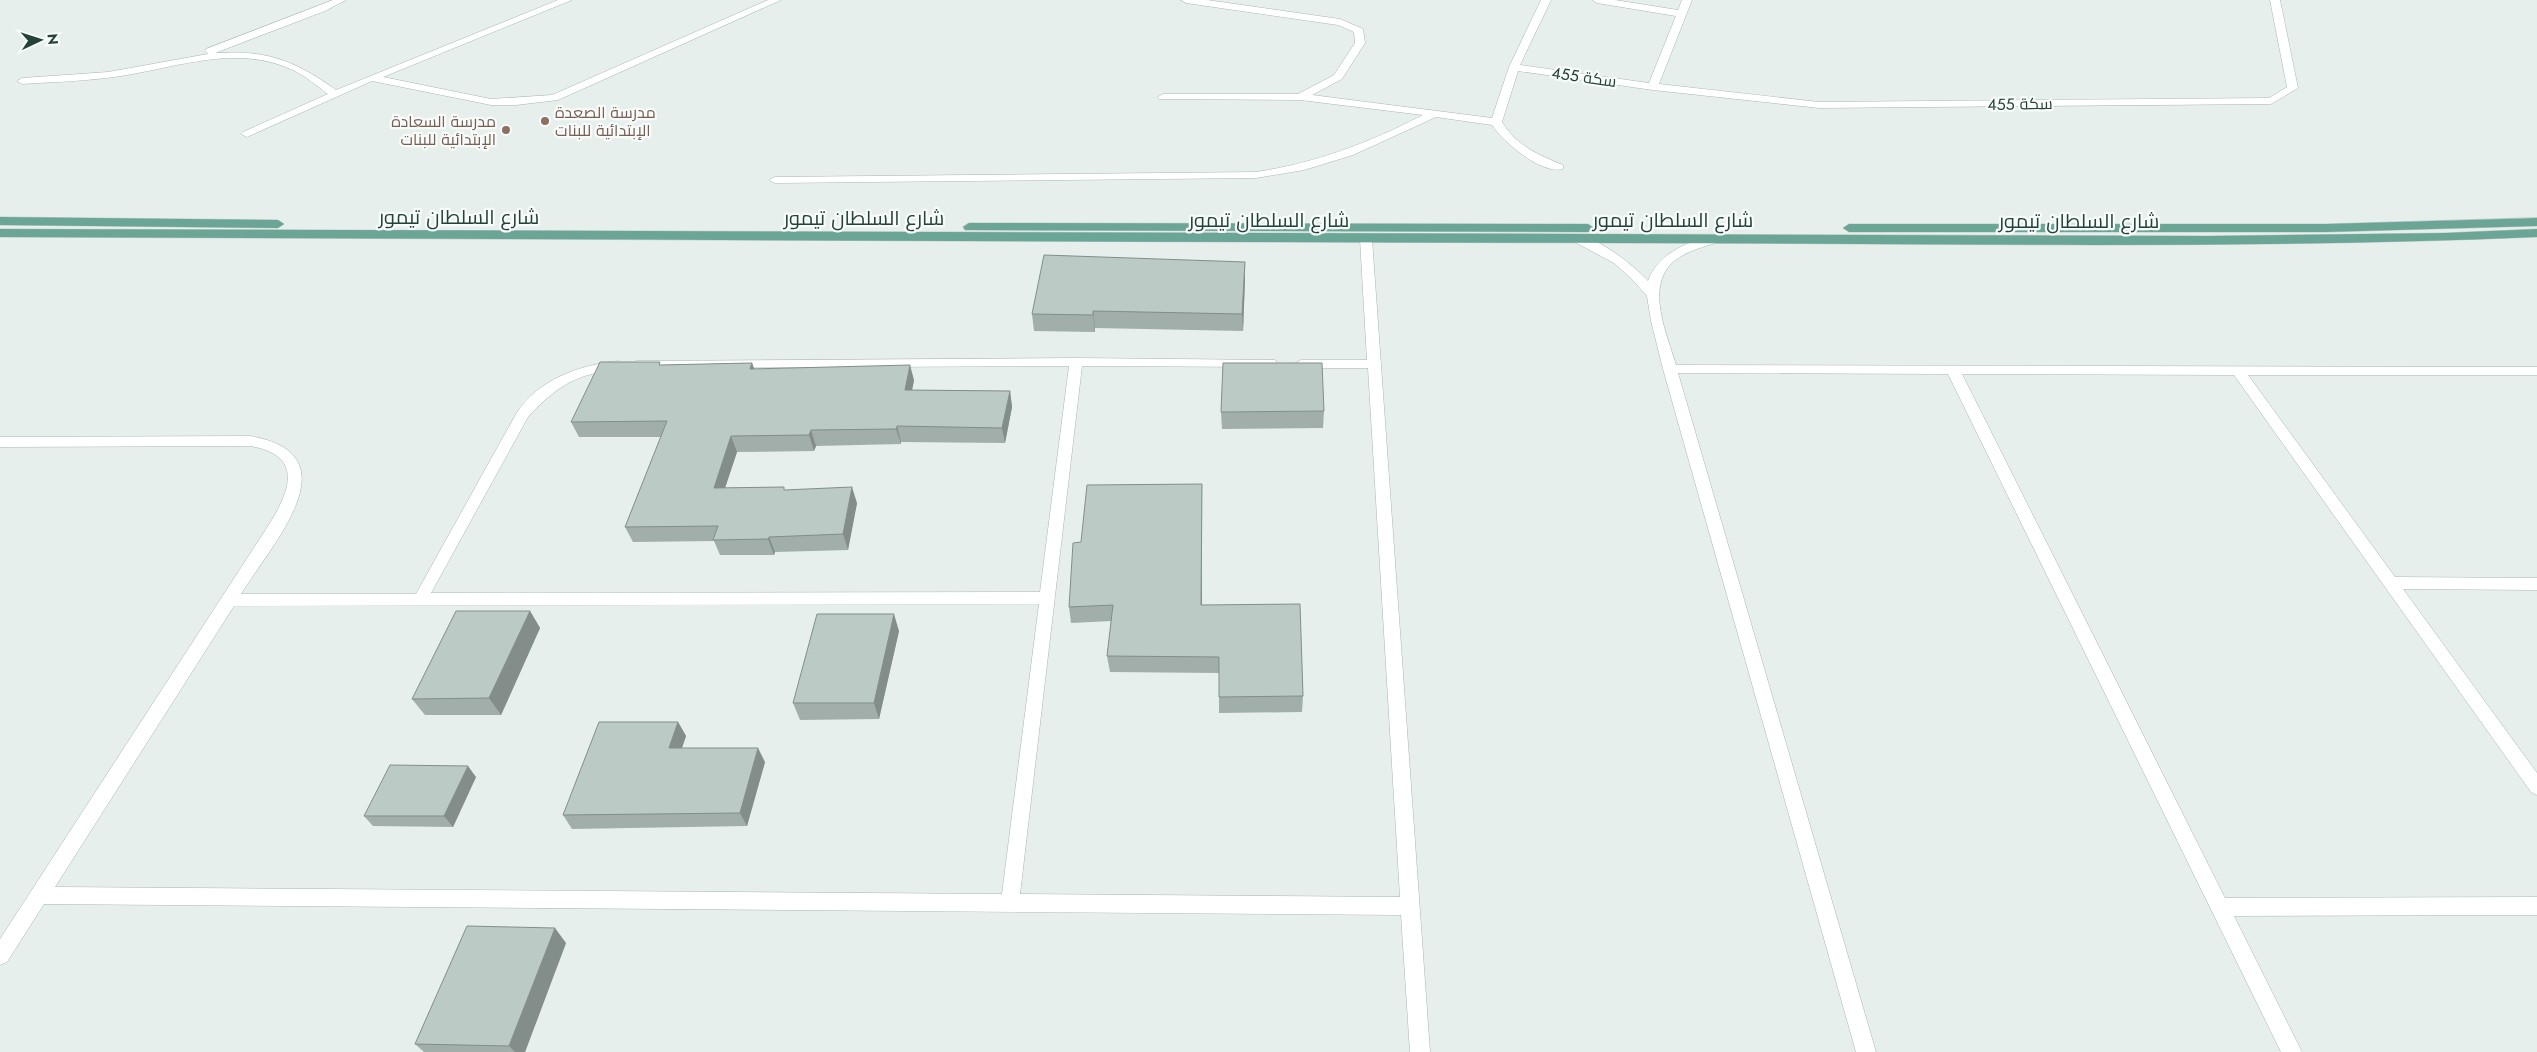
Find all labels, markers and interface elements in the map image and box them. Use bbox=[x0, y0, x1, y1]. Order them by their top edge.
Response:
north arrow bbox=[15, 15, 65, 65]
text: N bbox=[43, 33, 63, 45]
street label: سكة 455 bbox=[1550, 61, 1618, 93]
street label: سكة 455 bbox=[1987, 92, 2053, 116]
place label: مدرسة الصعدة الإبتدائية للبنات bbox=[555, 101, 656, 142]
place label: مدرسة السعادة الإبتدائية للبنات bbox=[391, 110, 496, 151]
marker: مدرسة الصعدة الإبتدائية للبنات bbox=[539, 115, 551, 127]
marker: مدرسة السعادة الإبتدائية للبنات bbox=[500, 124, 512, 136]
street label: شارع السلطان تيمور bbox=[378, 203, 539, 232]
street label: شارع السلطان تيمور bbox=[783, 204, 944, 233]
street label: شارع السلطان تيمور bbox=[1188, 206, 1349, 235]
street label: شارع السلطان تيمور bbox=[1592, 206, 1753, 235]
street label: شارع السلطان تيمور bbox=[1998, 207, 2159, 236]

